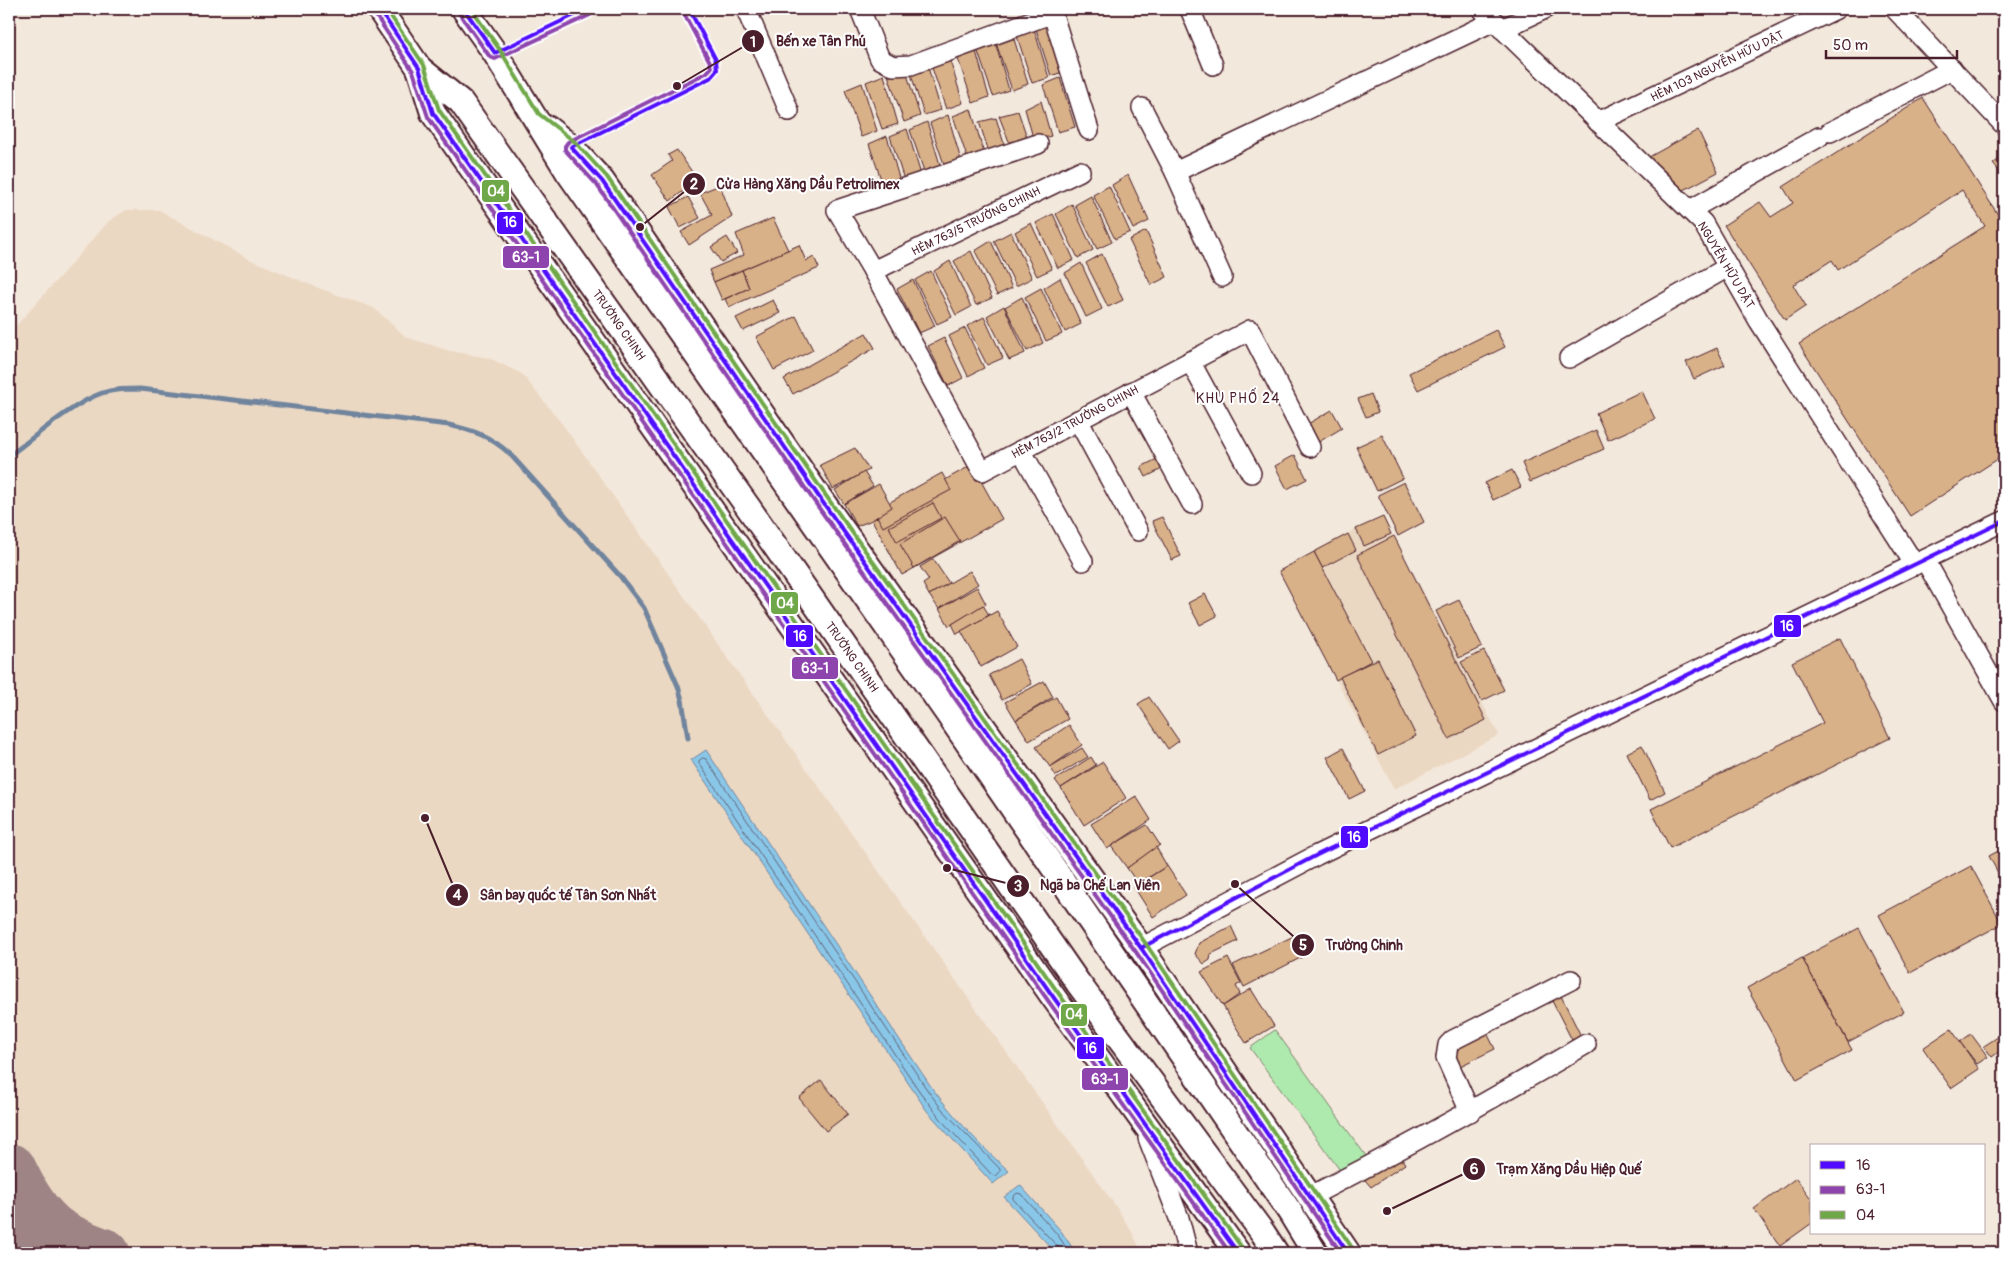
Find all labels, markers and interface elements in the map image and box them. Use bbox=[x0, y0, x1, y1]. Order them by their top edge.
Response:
street label: HẺM 103 NGUYỄN HỮU DẬT bbox=[1647, 25, 1787, 105]
callout: Bến xe Tân Phú bbox=[741, 27, 876, 56]
scale bar bbox=[1826, 28, 1957, 60]
text: Bến xe Tân Phú bbox=[776, 32, 866, 50]
text: 1 bbox=[750, 33, 756, 52]
text: 50 m bbox=[1833, 36, 1868, 55]
callout: Cửa Hàng Xăng Dầu Petrolimex bbox=[682, 169, 910, 198]
text: Cửa Hàng Xăng Dầu Petrolimex bbox=[716, 174, 900, 193]
text: 2 bbox=[690, 175, 698, 194]
line badge: 04 bbox=[481, 179, 510, 203]
text: 04 bbox=[487, 183, 506, 200]
street label: HẺM 763/5 TRƯỜNG CHINH bbox=[909, 183, 1044, 259]
line badge: 16 bbox=[496, 211, 524, 235]
text: 16 bbox=[503, 214, 517, 231]
street label: NGUYỄN HỮU DẬT bbox=[1694, 218, 1760, 312]
line badge: 63-1 bbox=[502, 245, 550, 269]
text: 63-1 bbox=[512, 249, 540, 266]
street label: TRƯỜNG CHINH bbox=[589, 287, 649, 364]
street label: HẺM 763/2 TRƯỜNG CHINH bbox=[1009, 381, 1142, 462]
district label: KHU PHỐ 24 bbox=[1196, 387, 1280, 407]
line badge: 04 bbox=[770, 591, 799, 615]
text: 04 bbox=[776, 595, 795, 612]
line badge: 16 bbox=[1773, 614, 1802, 638]
text: 16 bbox=[1780, 618, 1794, 635]
street label: TRƯỜNG CHINH bbox=[822, 619, 882, 696]
line badge: 16 bbox=[785, 624, 814, 648]
text: 16 bbox=[793, 628, 807, 645]
line badge: 63-1 bbox=[791, 656, 839, 680]
text: 63-1 bbox=[801, 660, 829, 677]
line badge: 16 bbox=[1340, 825, 1369, 849]
text: 16 bbox=[1347, 829, 1361, 846]
callout: Ngã ba Chế Lan Viên bbox=[1005, 871, 1170, 900]
text: Ngã ba Chế Lan Viên bbox=[1040, 876, 1160, 894]
text: 3 bbox=[1014, 877, 1022, 896]
callout: Sân bay quốc tế Tân Sơn Nhất bbox=[444, 880, 666, 909]
text: 4 bbox=[453, 886, 462, 905]
text: Sân bay quốc tế Tân Sơn Nhất bbox=[480, 886, 657, 904]
callout: Trường Chinh bbox=[1291, 930, 1413, 959]
text: 5 bbox=[1299, 936, 1307, 955]
text: Trường Chinh bbox=[1324, 937, 1403, 954]
line badge: 04 bbox=[1060, 1003, 1088, 1027]
text: 04 bbox=[1065, 1006, 1084, 1023]
line badge: 16 bbox=[1076, 1036, 1105, 1060]
text: 16 bbox=[1083, 1040, 1097, 1057]
line badge: 63-1 bbox=[1081, 1067, 1129, 1091]
text: 63-1 bbox=[1091, 1071, 1119, 1088]
legend bbox=[1810, 1144, 1986, 1234]
callout: Trạm Xăng Dầu Hiệp Quế bbox=[1461, 1155, 1652, 1184]
text: 16 bbox=[1856, 1156, 1871, 1175]
text: Trạm Xăng Dầu Hiệp Quế bbox=[1495, 1159, 1642, 1178]
text: 6 bbox=[1470, 1160, 1479, 1179]
text: 63-1 bbox=[1856, 1180, 1885, 1199]
text: 04 bbox=[1856, 1206, 1875, 1225]

